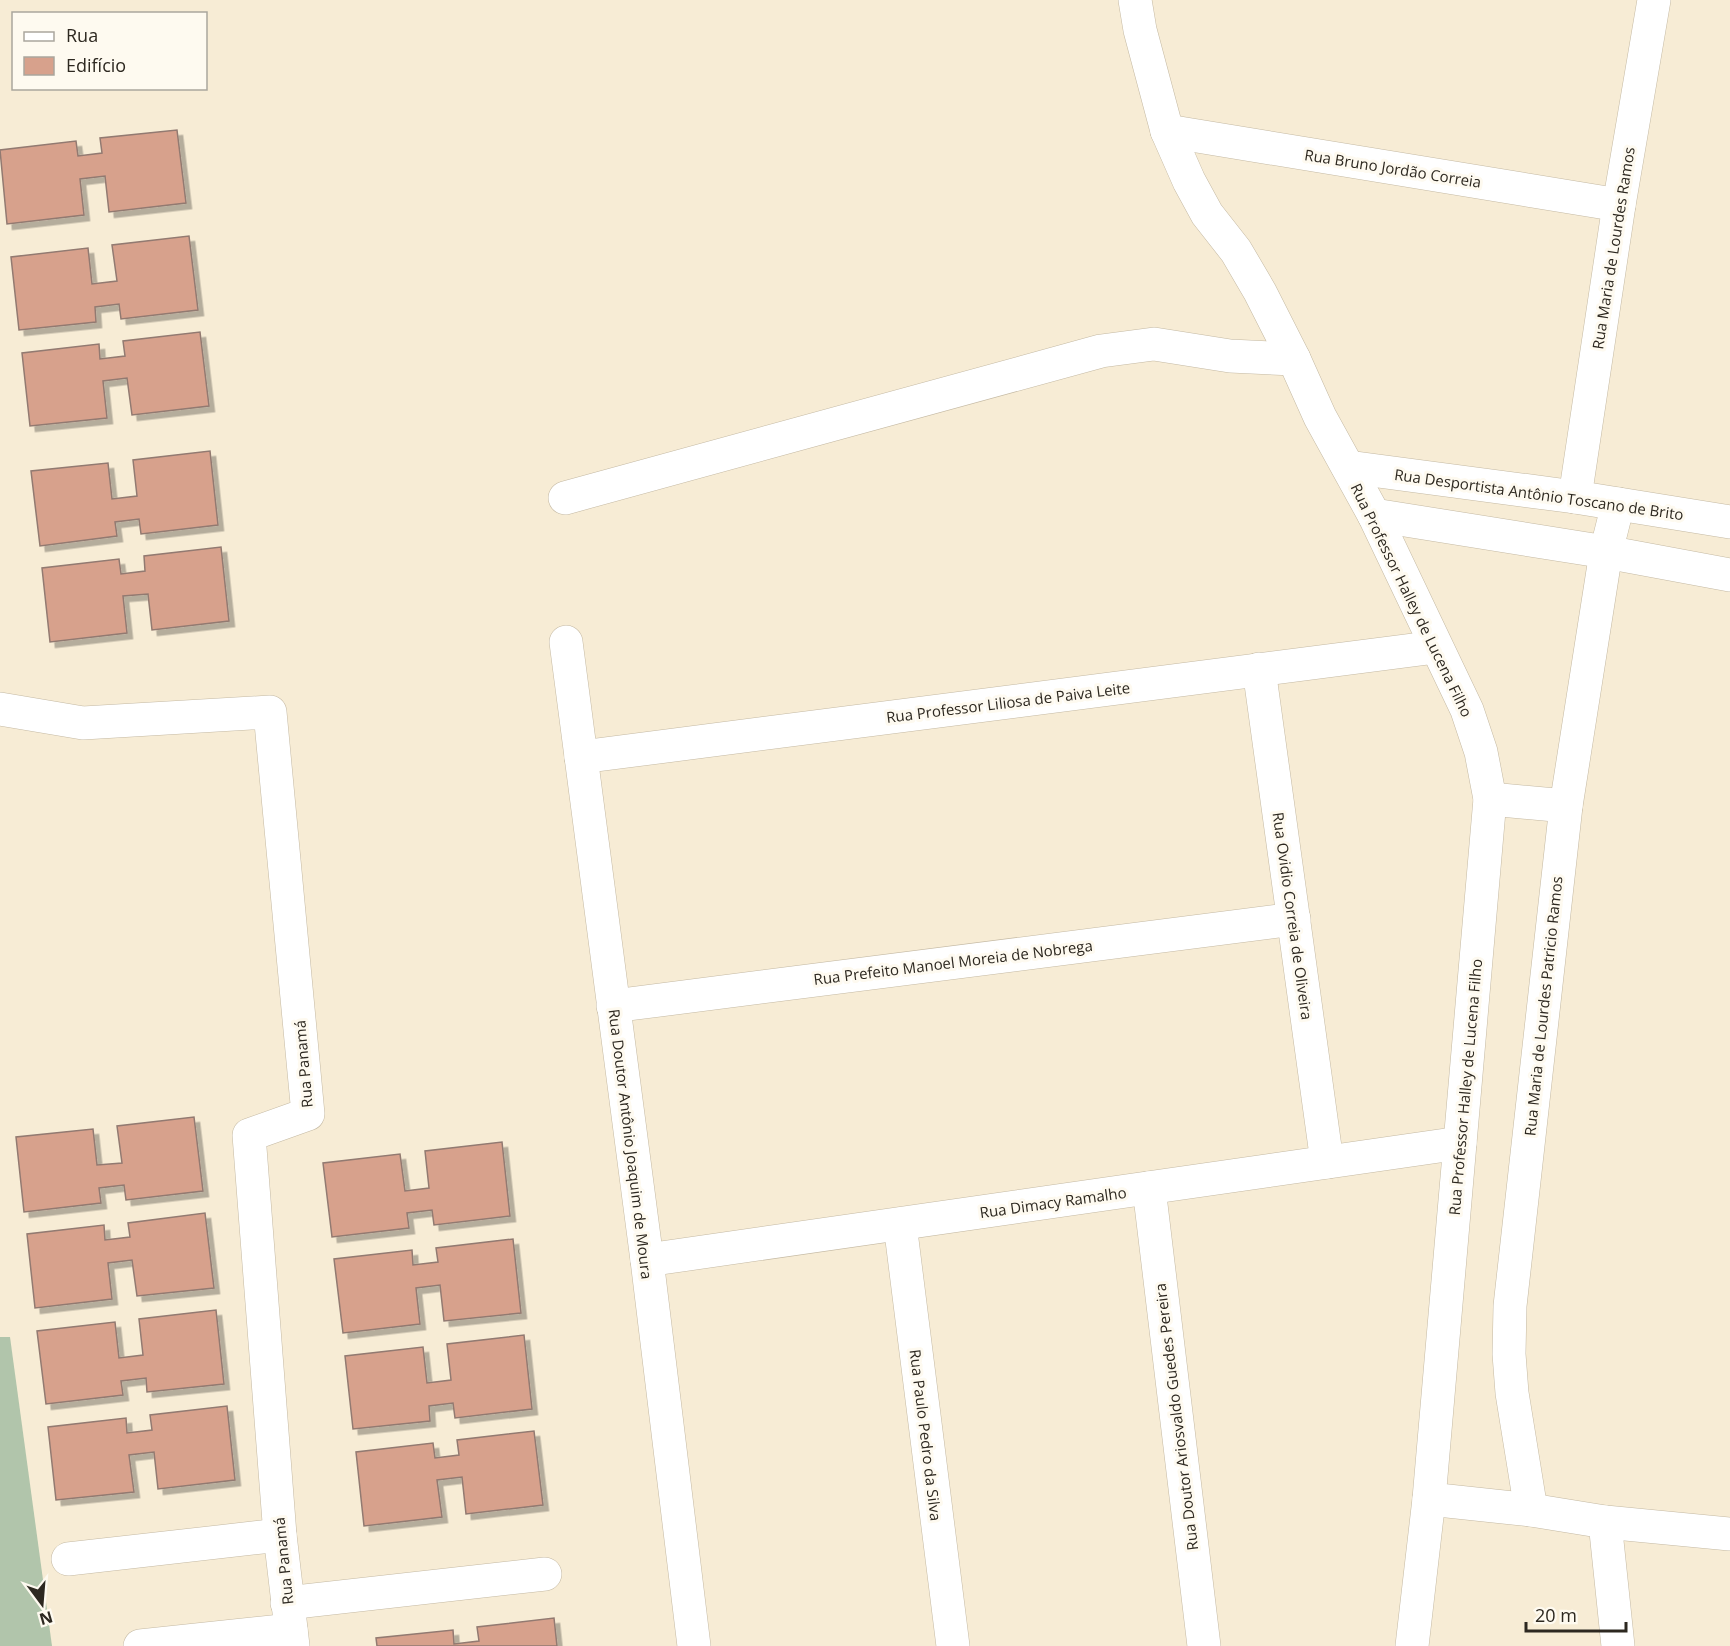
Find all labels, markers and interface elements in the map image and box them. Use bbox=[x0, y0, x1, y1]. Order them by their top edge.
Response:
legend bbox=[12, 12, 207, 90]
text: Rua bbox=[66, 23, 98, 47]
text: Edifício bbox=[66, 53, 126, 77]
street label: Rua Bruno Jordão Correia bbox=[1303, 144, 1483, 192]
street label: Rua Maria de Lourdes Ramos bbox=[1587, 145, 1639, 351]
street label: Rua Desportista Antônio Toscano de Brito bbox=[1393, 464, 1685, 524]
street label: Rua Professor Halley de Lucena Filho bbox=[1347, 480, 1477, 720]
street label: Rua Professor Liliosa de Paiva Leite bbox=[885, 677, 1131, 727]
street label: Rua Ovidio Correia de Oliveira bbox=[1269, 811, 1317, 1021]
street label: Rua Maria de Lourdes Patricio Ramos bbox=[1519, 875, 1567, 1137]
street label: Rua Prefeito Manoel Moreia de Nobrega bbox=[812, 935, 1094, 989]
street label: Rua Professor Halley de Lucena Filho bbox=[1444, 958, 1486, 1216]
street label: Rua Doutor Antônio Joaquim de Moura bbox=[604, 1008, 658, 1280]
street label: Rua Panamá bbox=[289, 1019, 317, 1109]
street label: Rua Dimacy Ramalho bbox=[978, 1182, 1128, 1222]
street label: Rua Doutor Ariosvaldo Guedes Pereira bbox=[1150, 1282, 1202, 1552]
street label: Rua Paulo Pedro da Silva bbox=[906, 1348, 946, 1522]
street label: Rua Panamá bbox=[268, 1516, 298, 1606]
north arrow bbox=[12, 1574, 72, 1634]
scale bar bbox=[1526, 1595, 1626, 1633]
text: 20 m bbox=[1535, 1603, 1577, 1627]
text: N bbox=[37, 1606, 55, 1631]

